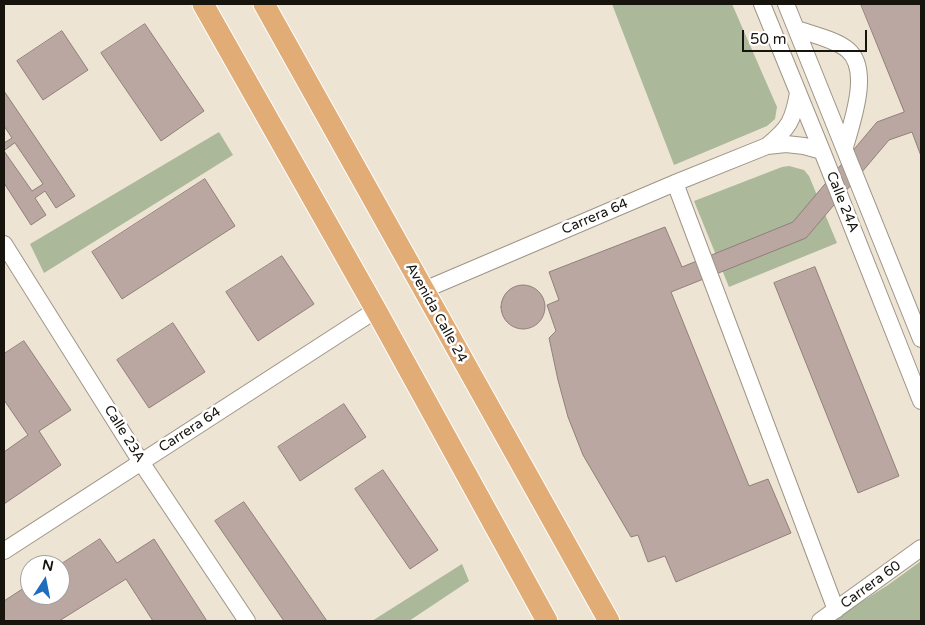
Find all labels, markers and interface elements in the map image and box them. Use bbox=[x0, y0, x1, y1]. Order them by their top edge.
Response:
scale bar bbox=[745, 20, 870, 52]
text: 50 m bbox=[750, 30, 787, 48]
street label: Calle 24A bbox=[822, 169, 862, 235]
street label: Carrera 64 bbox=[559, 195, 631, 239]
street label: Avenida Calle 24 bbox=[402, 260, 470, 366]
street label: Calle 23A bbox=[100, 402, 148, 466]
street label: Carrera 64 bbox=[156, 404, 224, 456]
north arrow bbox=[20, 555, 70, 605]
text: N bbox=[41, 556, 55, 575]
street label: Carrera 60 bbox=[838, 557, 904, 613]

